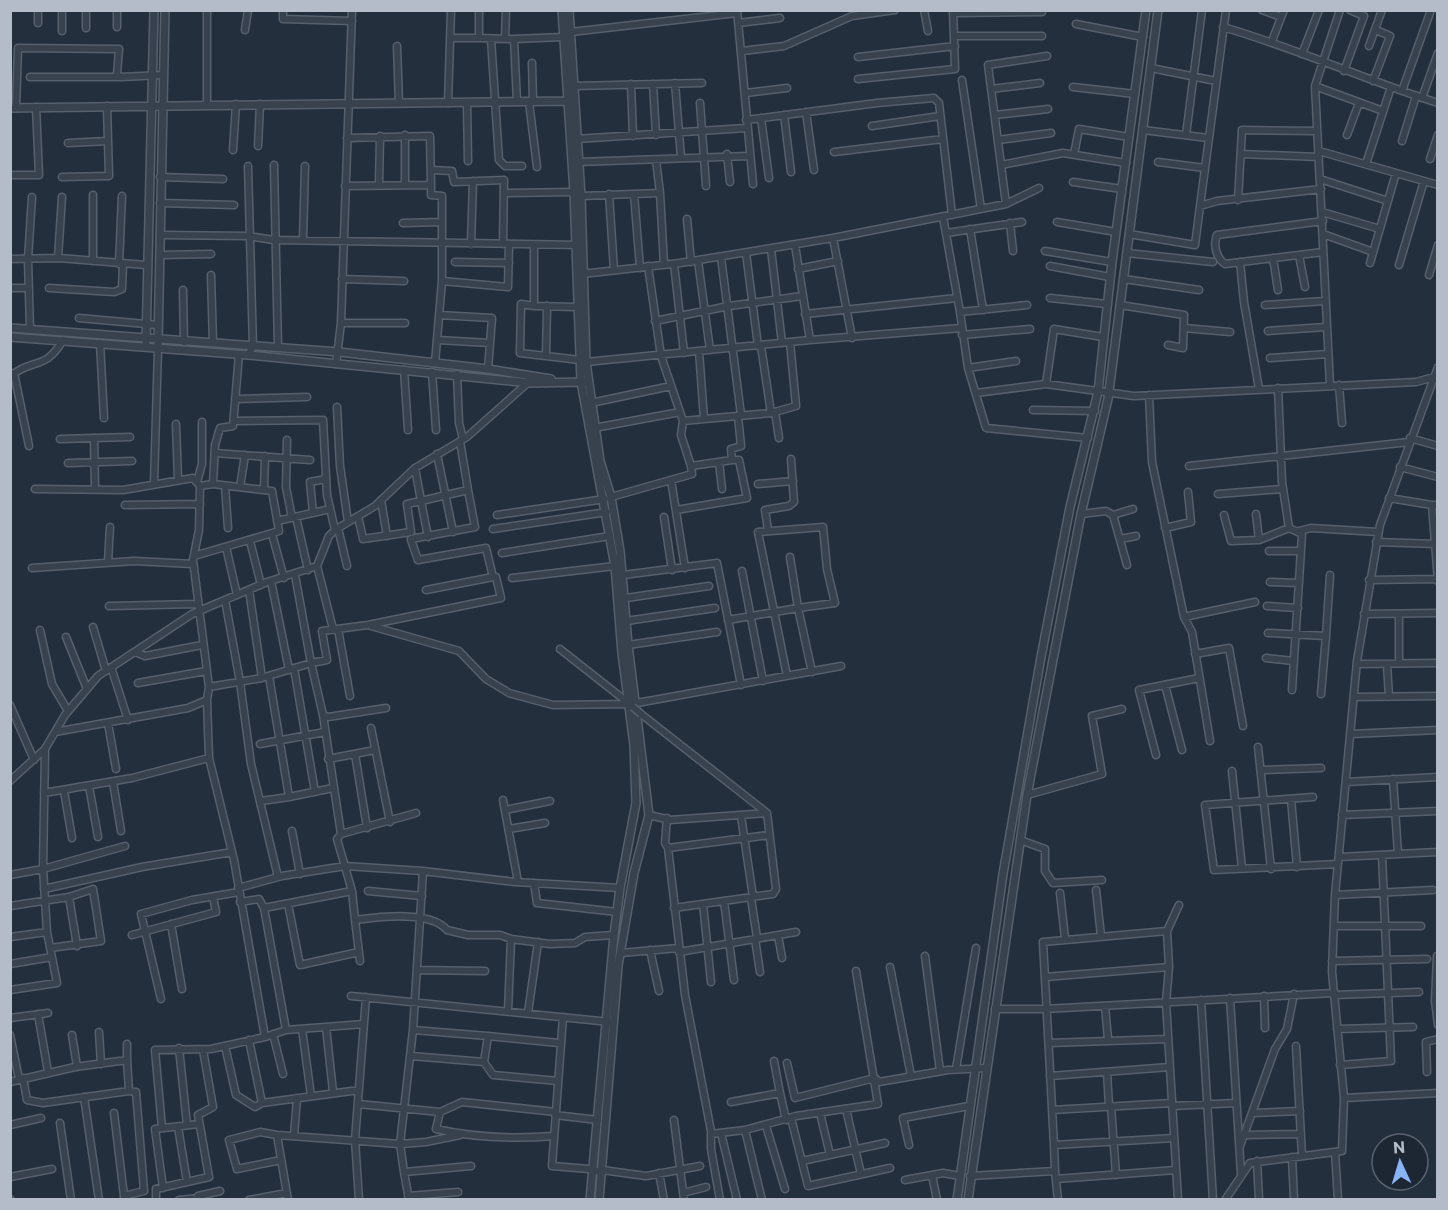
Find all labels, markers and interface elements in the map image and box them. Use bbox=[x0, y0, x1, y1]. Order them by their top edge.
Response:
north arrow bbox=[1370, 1132, 1430, 1192]
text: N bbox=[1392, 1137, 1406, 1156]

